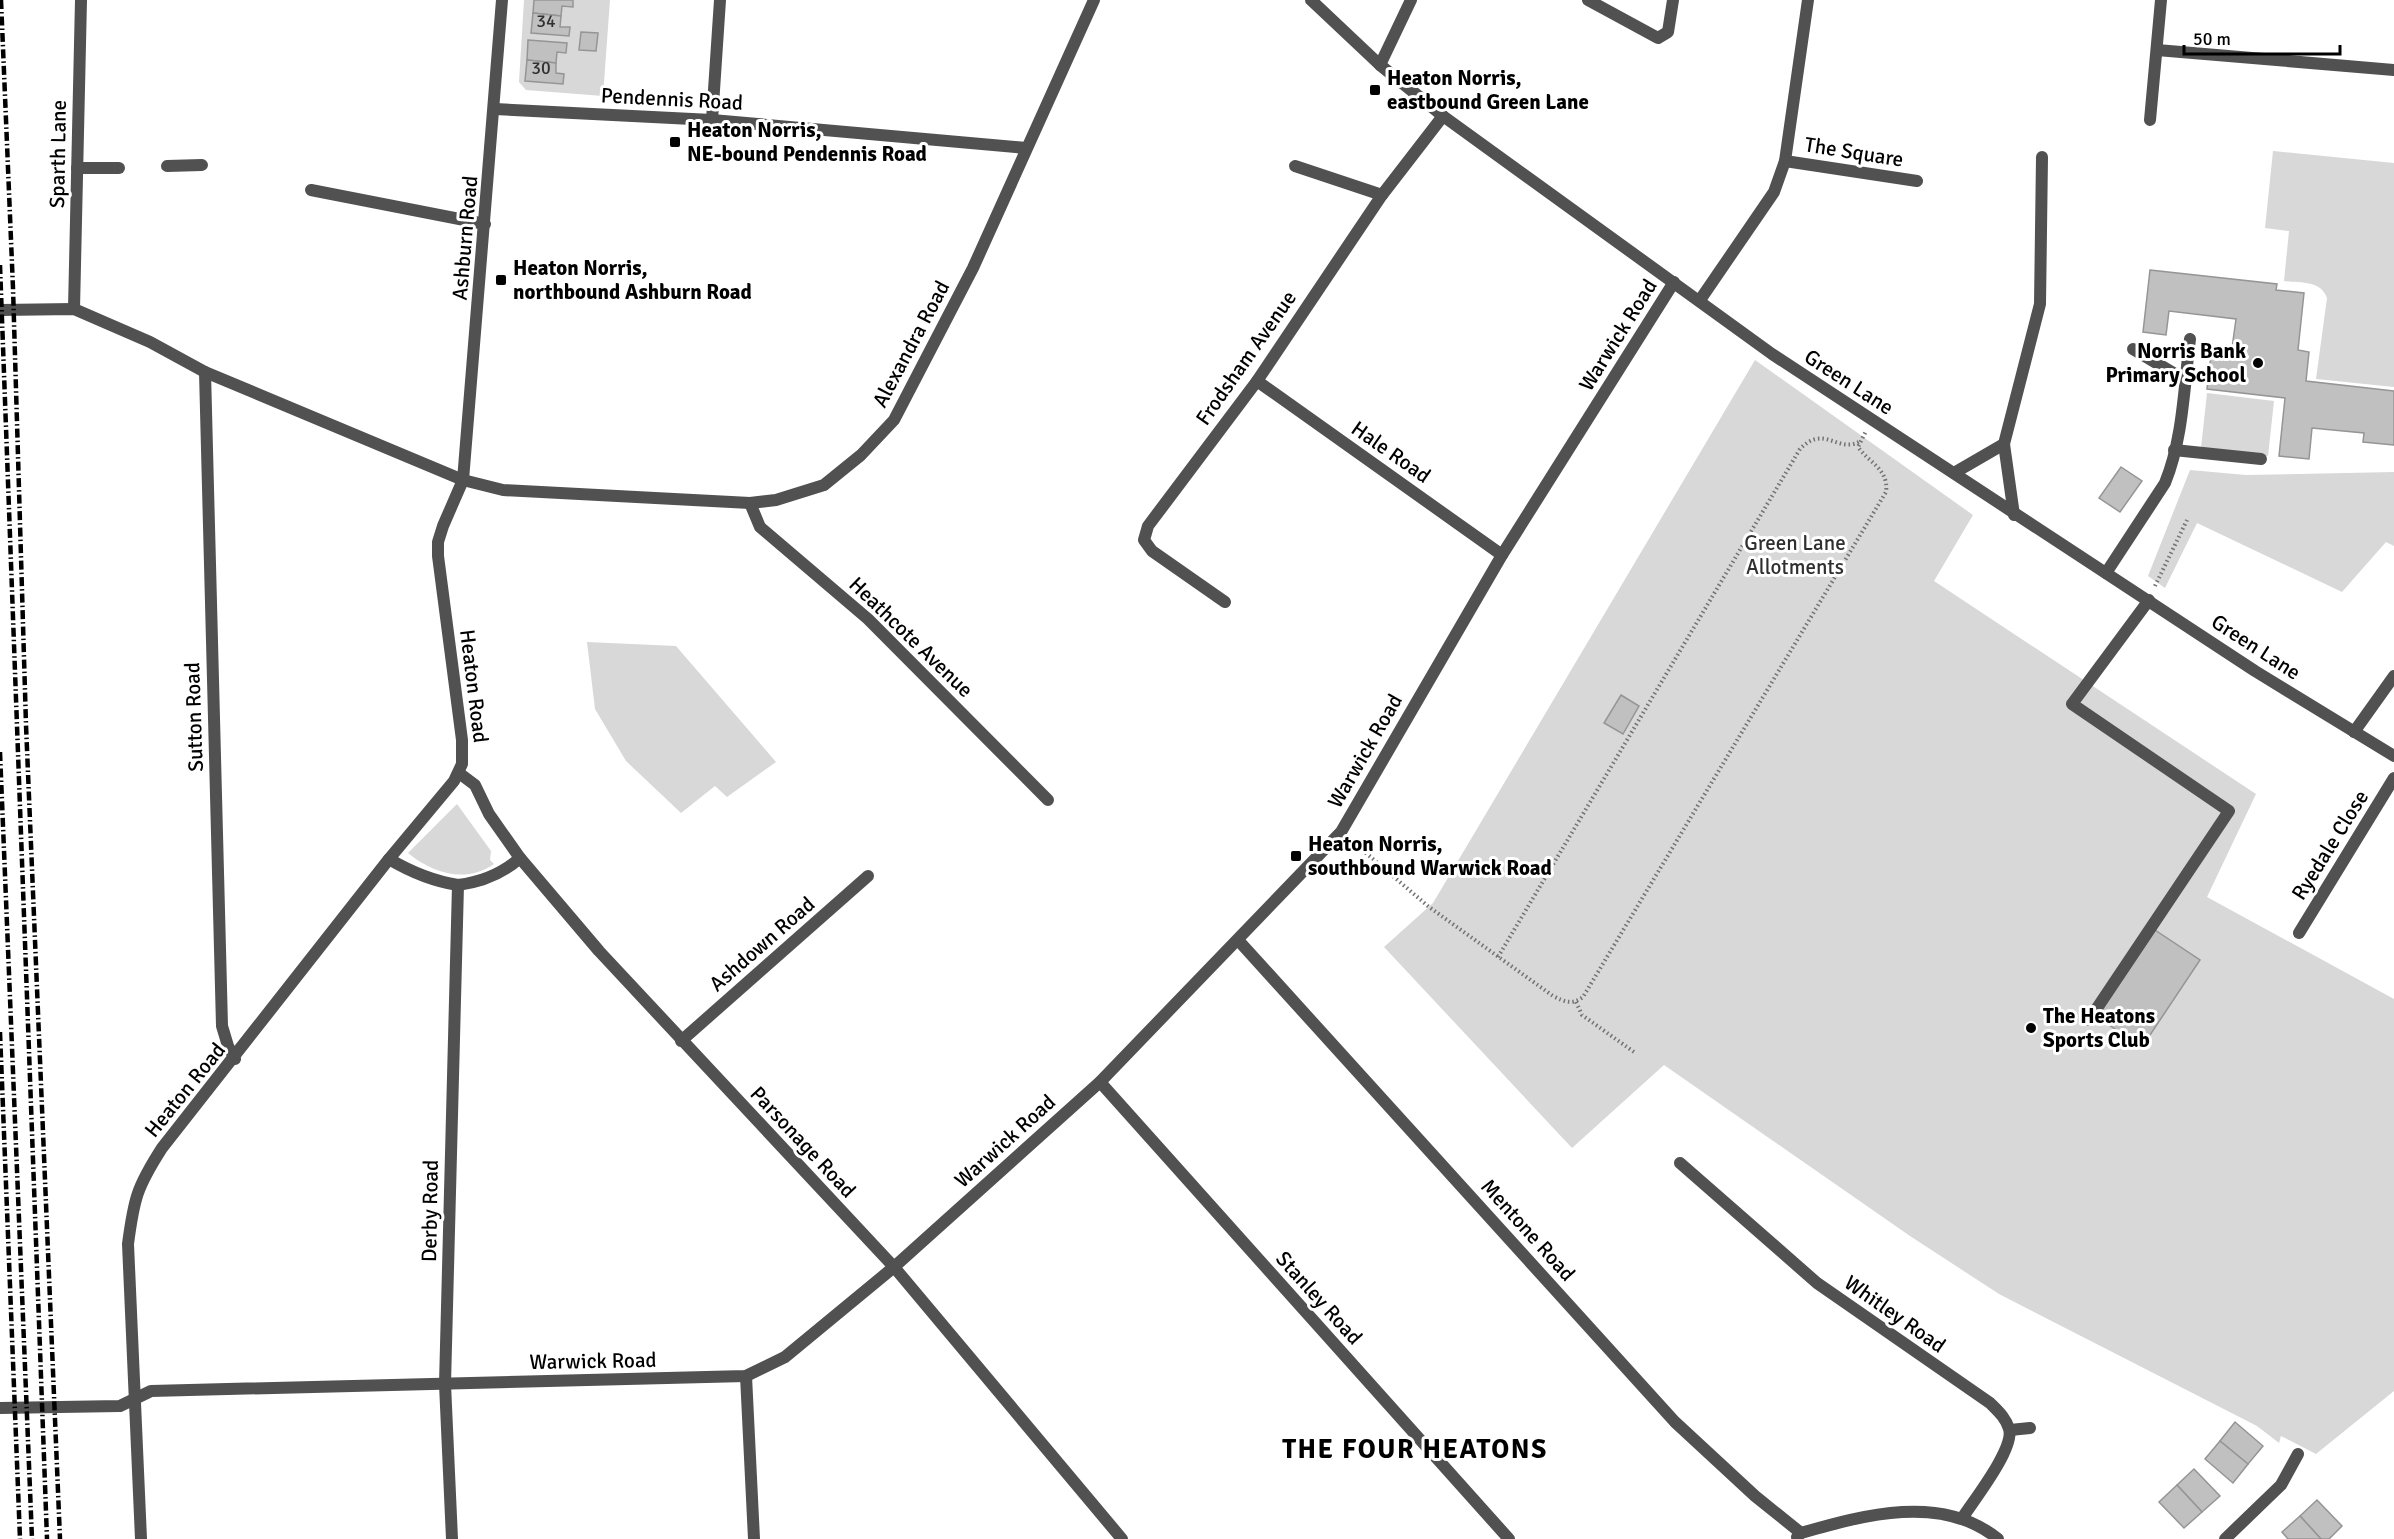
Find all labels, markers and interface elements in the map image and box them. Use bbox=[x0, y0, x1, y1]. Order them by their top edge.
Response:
house number: 34 bbox=[536, 10, 556, 32]
scale bar bbox=[2184, 18, 2340, 56]
text: 50 m bbox=[2193, 28, 2231, 50]
house number: 30 bbox=[531, 57, 551, 79]
place label: Heaton Norris, eastbound Green Lane bbox=[1387, 65, 1589, 115]
street label: Pendennis Road bbox=[600, 82, 744, 116]
marker: Heaton Norris, eastbound Green Lane bbox=[1368, 83, 1382, 97]
street label: Sparth Lane bbox=[44, 100, 72, 208]
place label: Heaton Norris, NE-bound Pendennis Road bbox=[687, 117, 927, 167]
street label: The Square bbox=[1803, 131, 1905, 173]
marker: Heaton Norris, NE-bound Pendennis Road bbox=[668, 135, 682, 149]
street label: Ashburn Road bbox=[447, 175, 483, 301]
place label: Heaton Norris, northbound Ashburn Road bbox=[513, 255, 752, 305]
marker: Heaton Norris, northbound Ashburn Road bbox=[494, 273, 508, 287]
street label: Warwick Road bbox=[1573, 274, 1663, 396]
street label: Alexandra Road bbox=[867, 276, 955, 412]
street label: Frodsham Avenue bbox=[1190, 286, 1302, 430]
place label: Norris Bank Primary School bbox=[2105, 338, 2246, 388]
street label: Green Lane bbox=[1799, 344, 1899, 420]
marker: Norris Bank Primary School bbox=[2251, 356, 2265, 370]
street label: Hale Road bbox=[1346, 415, 1436, 489]
park label: Green Lane Allotments bbox=[1744, 530, 1846, 580]
street label: Heathcote Avenue bbox=[844, 571, 978, 703]
street label: Green Lane bbox=[2206, 609, 2306, 685]
street label: Heaton Road bbox=[454, 628, 494, 744]
street label: Sutton Road bbox=[179, 662, 209, 772]
street label: Warwick Road bbox=[1322, 689, 1408, 813]
street label: Ryedale Close bbox=[2286, 785, 2374, 905]
place label: Heaton Norris, southbound Warwick Road bbox=[1308, 831, 1552, 881]
marker: Heaton Norris, southbound Warwick Road bbox=[1289, 849, 1303, 863]
street label: Ashdown Road bbox=[704, 891, 820, 997]
place label: The Heatons Sports Club bbox=[2043, 1003, 2155, 1053]
marker: The Heatons Sports Club bbox=[2024, 1021, 2038, 1035]
street label: Heaton Road bbox=[139, 1037, 231, 1143]
street label: Parsonage Road bbox=[745, 1081, 861, 1203]
street label: Warwick Road bbox=[949, 1089, 1061, 1193]
street label: Derby Road bbox=[416, 1160, 444, 1262]
street label: Mentone Road bbox=[1475, 1174, 1581, 1286]
street label: Stanley Road bbox=[1270, 1246, 1368, 1350]
street label: Whitley Road bbox=[1839, 1270, 1951, 1358]
street label: Warwick Road bbox=[529, 1347, 657, 1375]
district label: THE FOUR HEATONS bbox=[1282, 1433, 1548, 1466]

